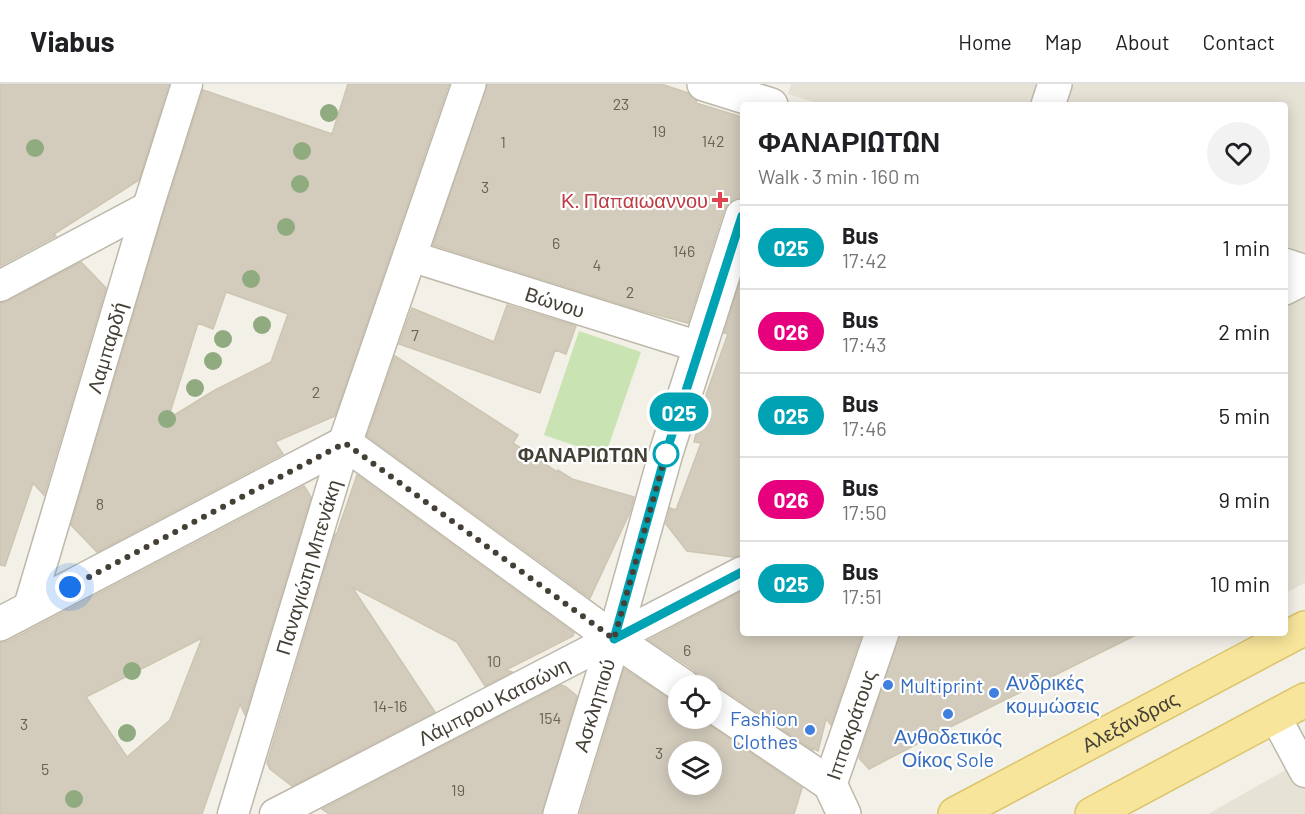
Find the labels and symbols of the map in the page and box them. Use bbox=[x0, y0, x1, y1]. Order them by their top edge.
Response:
house number: 23 bbox=[613, 94, 629, 113]
house number: 19 bbox=[652, 121, 666, 140]
house number: 142 bbox=[702, 131, 725, 150]
house number: 1 bbox=[500, 132, 506, 151]
house number: 3 bbox=[481, 177, 489, 196]
place label: Κ. Παπαιωαννου bbox=[561, 188, 708, 212]
marker: Κ. Παπαιωαννου bbox=[713, 193, 727, 207]
house number: 6 bbox=[552, 233, 560, 252]
house number: 146 bbox=[673, 241, 695, 260]
house number: 4 bbox=[593, 255, 601, 274]
street label: Βώνου bbox=[522, 281, 588, 322]
house number: 2 bbox=[626, 282, 634, 301]
street label: Λαμπαρδή bbox=[81, 299, 131, 396]
house number: 7 bbox=[411, 325, 419, 344]
house number: 2 bbox=[312, 382, 320, 401]
line badge: 025 bbox=[644, 392, 714, 432]
marker: ΦΑΝΑΡΙΩΤΩΝ bbox=[653, 441, 679, 467]
place label: ΦΑΝΑΡΙΩΤΩΝ bbox=[518, 442, 648, 466]
street label: Παναγιώτη Μπενάκη bbox=[270, 477, 345, 657]
house number: 8 bbox=[96, 494, 104, 513]
your location bbox=[55, 572, 85, 602]
house number: 6 bbox=[683, 640, 691, 659]
house number: 10 bbox=[487, 651, 501, 670]
street label: Λάμπρου Κατσώνη bbox=[413, 652, 573, 750]
street label: Ασκληπιού bbox=[568, 656, 619, 755]
street label: Ιπποκράτους bbox=[820, 666, 881, 783]
place label: Ανδρικές κομμώσεις bbox=[1006, 670, 1100, 717]
place label: Multiprint bbox=[900, 673, 983, 697]
marker: Multiprint bbox=[881, 678, 895, 692]
street label: Αλεξάνδρας bbox=[1077, 685, 1183, 757]
marker: Ανδρικές κομμώσεις bbox=[987, 686, 1001, 700]
house number: 14-16 bbox=[373, 696, 407, 715]
place label: Fashion Clothes bbox=[730, 706, 798, 753]
marker: Ανθοδετικός Οίκος Sole bbox=[941, 707, 955, 721]
house number: 154 bbox=[539, 708, 561, 727]
house number: 3 bbox=[20, 714, 28, 733]
marker: Fashion Clothes bbox=[803, 723, 817, 737]
place label: Ανθοδετικός Οίκος Sole bbox=[894, 724, 1002, 771]
house number: 3 bbox=[655, 743, 663, 762]
house number: 5 bbox=[41, 759, 49, 778]
house number: 19 bbox=[451, 780, 465, 799]

